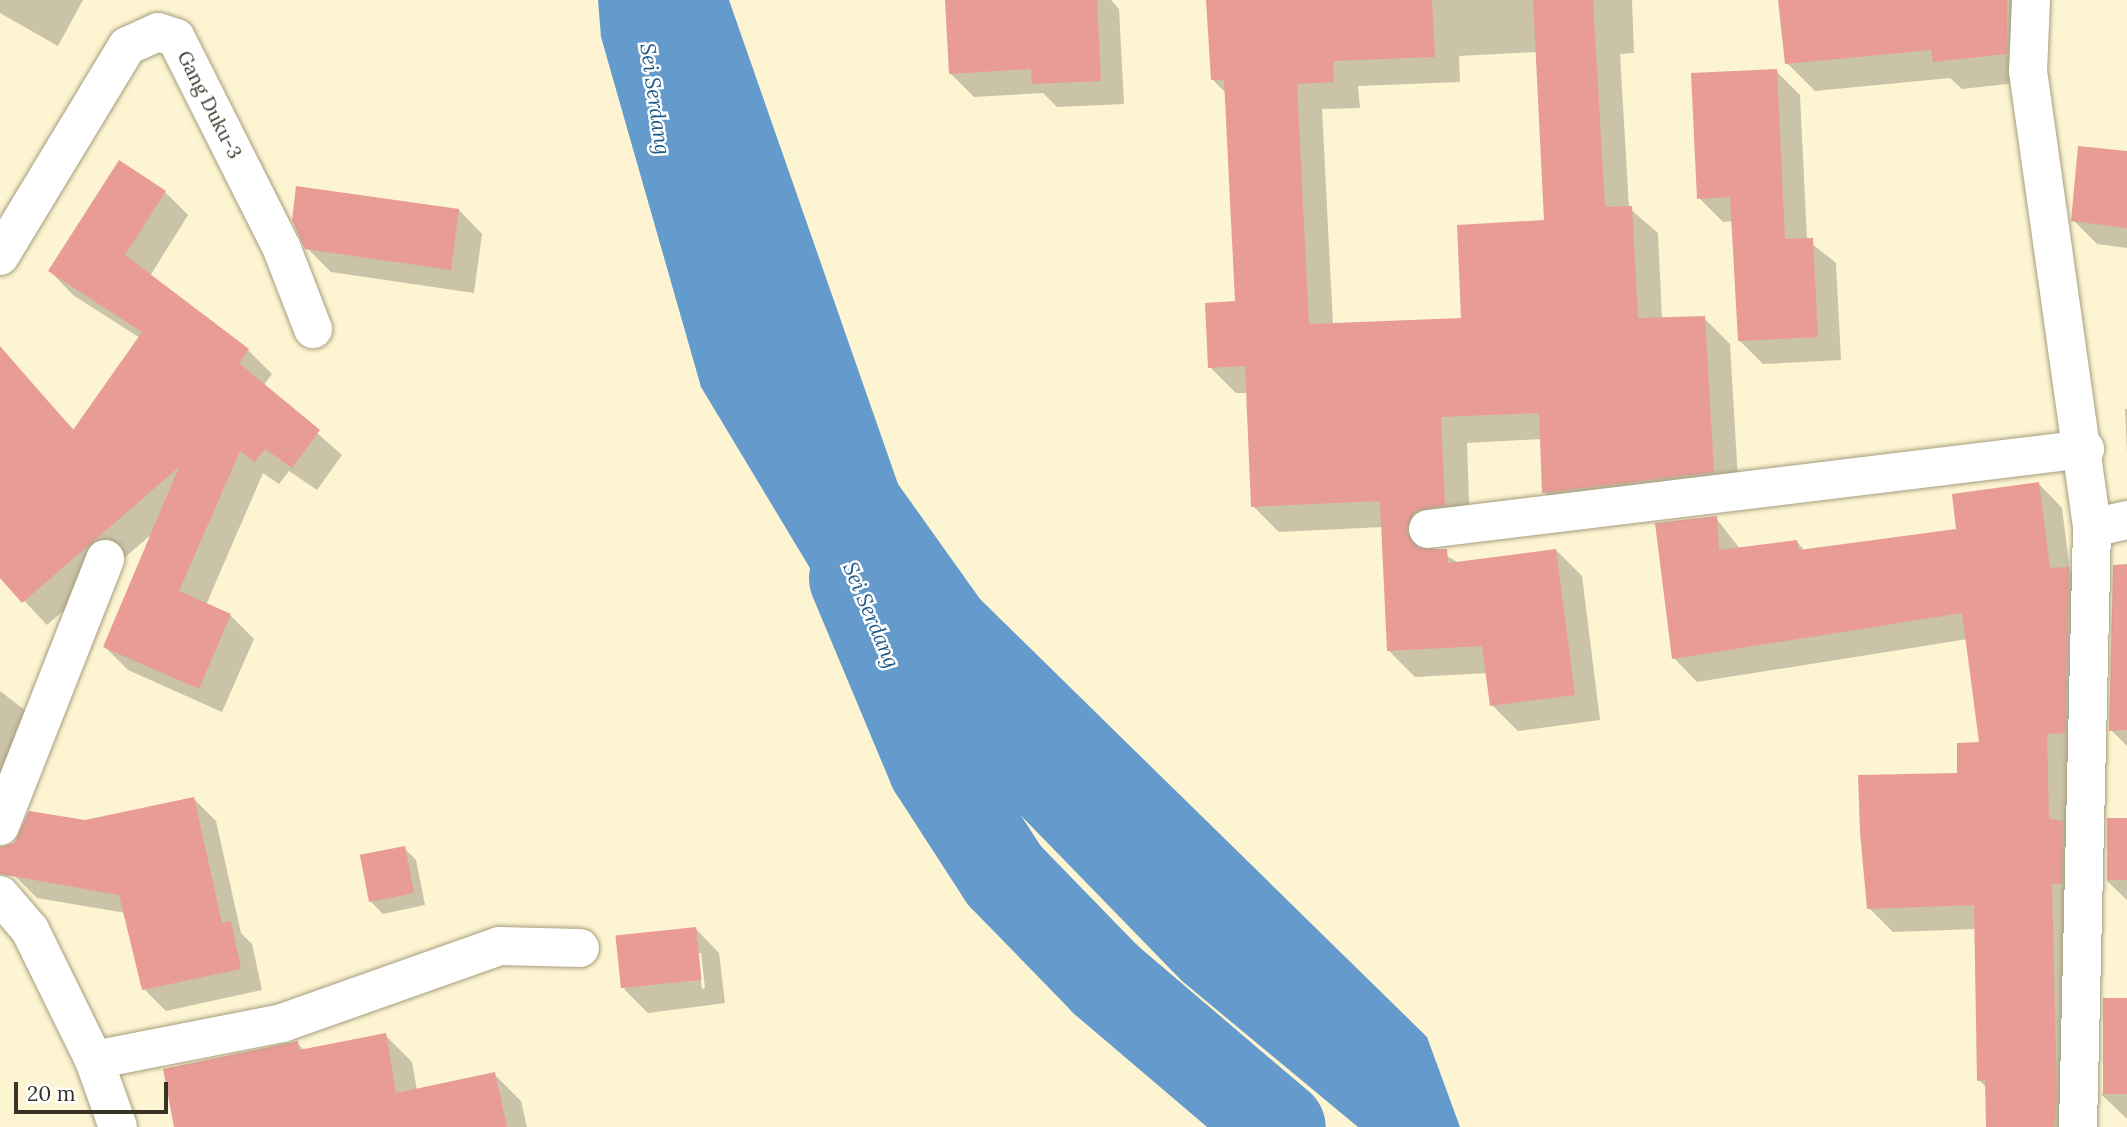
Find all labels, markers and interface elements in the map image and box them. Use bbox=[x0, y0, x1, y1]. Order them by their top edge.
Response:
water label: Sei Serdang bbox=[635, 42, 675, 156]
street label: Gang Duku-3 bbox=[172, 47, 246, 163]
water label: Sei Serdang bbox=[837, 558, 905, 672]
scale bar bbox=[18, 1068, 172, 1112]
text: 20 m bbox=[27, 1080, 76, 1107]

